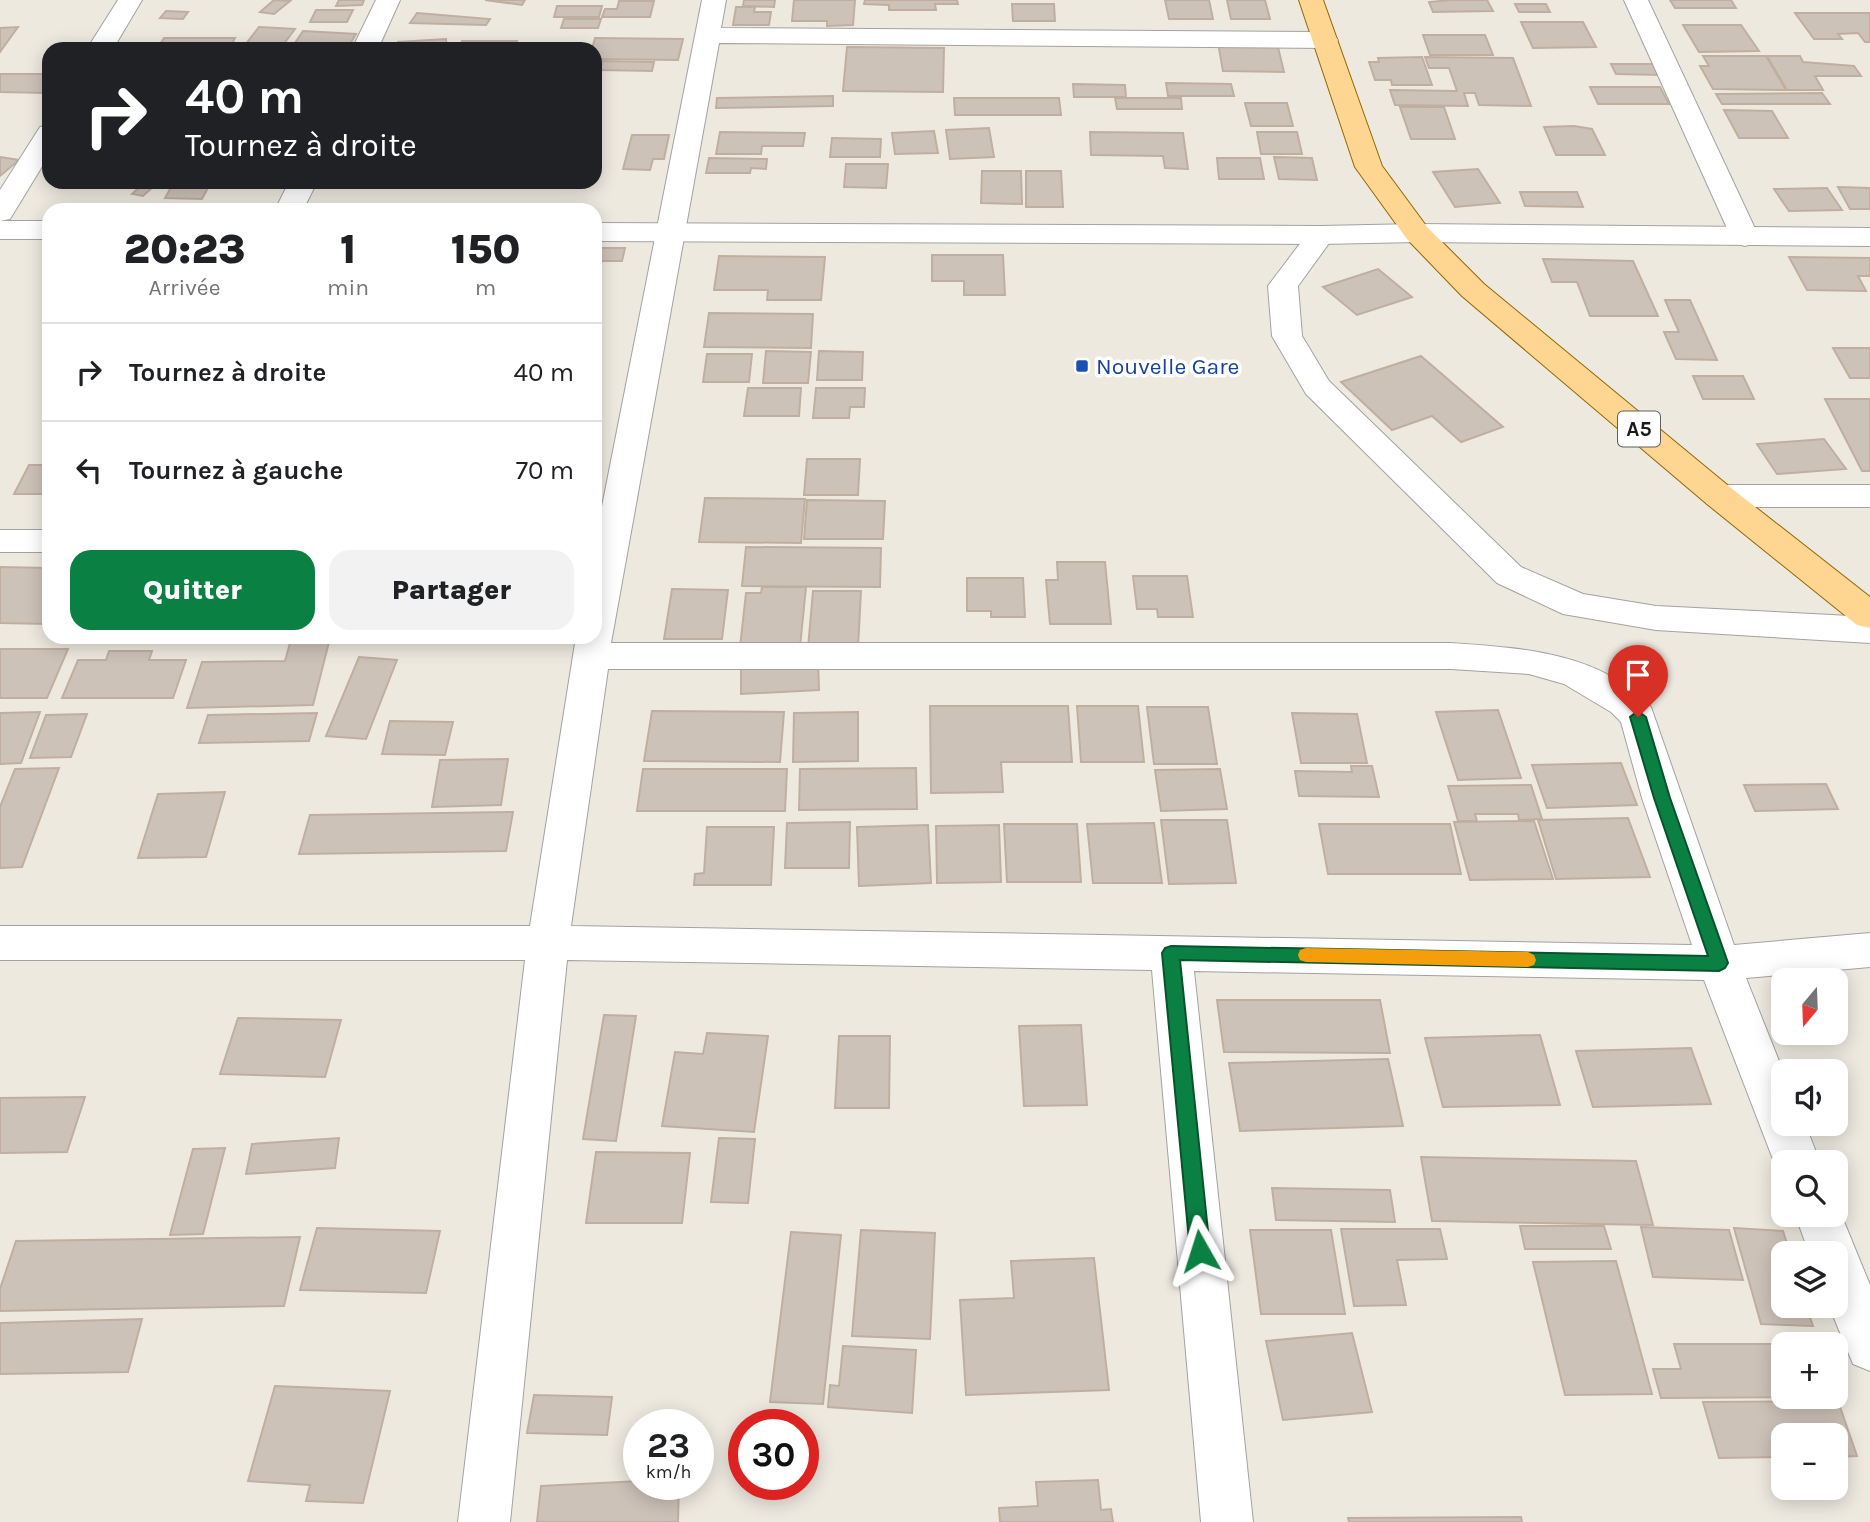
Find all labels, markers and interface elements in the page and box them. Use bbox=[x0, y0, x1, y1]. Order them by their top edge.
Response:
text: 40 m bbox=[185, 68, 304, 125]
icon: right bbox=[70, 70, 161, 161]
text: Tournez à droite bbox=[185, 127, 417, 164]
text: 20:23 bbox=[124, 224, 245, 274]
text: 1 bbox=[340, 224, 356, 274]
text: 150 bbox=[451, 224, 520, 274]
text: Arrivée bbox=[149, 274, 220, 301]
text: min bbox=[327, 274, 369, 301]
text: m bbox=[475, 274, 496, 301]
icon: right bbox=[70, 353, 108, 391]
place label: Nouvelle Gare bbox=[1096, 353, 1239, 380]
text: Tournez à droite bbox=[129, 357, 326, 388]
text: 40 m bbox=[514, 357, 574, 388]
marker: Nouvelle Gare bbox=[1074, 358, 1090, 374]
road number: A5 bbox=[1618, 412, 1660, 446]
icon: left bbox=[70, 451, 108, 489]
text: Tournez à gauche bbox=[129, 455, 343, 486]
text: 70 m bbox=[516, 455, 574, 486]
button: Quitter bbox=[70, 550, 315, 630]
button: Partager bbox=[329, 550, 574, 630]
pin bbox=[1608, 645, 1668, 717]
icon: arrive bbox=[1619, 656, 1657, 694]
north arrow bbox=[1771, 968, 1848, 1045]
map controls bbox=[1771, 968, 1848, 1500]
button: sound bbox=[1771, 1059, 1848, 1136]
button: search bbox=[1771, 1150, 1848, 1227]
position arrow bbox=[1163, 1214, 1237, 1288]
button: layers bbox=[1771, 1241, 1848, 1318]
button: + bbox=[1771, 1332, 1848, 1409]
speed limit sign: 30 bbox=[728, 1409, 819, 1500]
button: − bbox=[1771, 1423, 1848, 1500]
text: 23 bbox=[647, 1425, 690, 1466]
text: km/h bbox=[646, 1461, 691, 1483]

